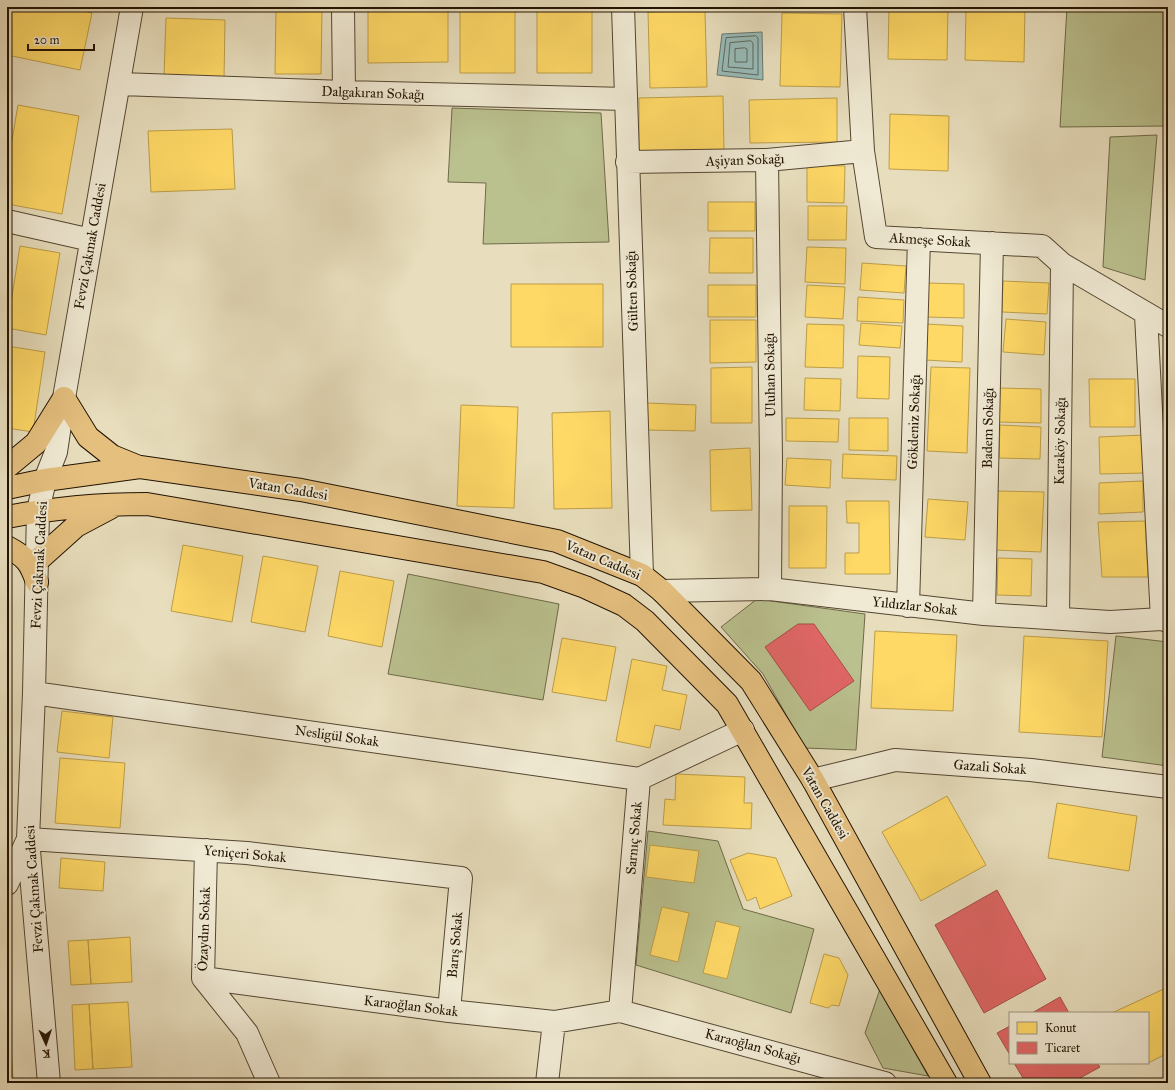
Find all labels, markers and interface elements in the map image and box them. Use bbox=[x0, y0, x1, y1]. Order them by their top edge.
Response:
scale bar bbox=[28, 26, 94, 52]
text: 20 m bbox=[34, 33, 60, 47]
street label: Dalgakıran Sokağı bbox=[321, 83, 425, 103]
street label: Aşiyan Sokağı bbox=[704, 150, 785, 170]
street label: Fevzi Çakmak Caddesi bbox=[71, 181, 110, 311]
street label: Akmeşe Sokak bbox=[888, 229, 972, 251]
street label: Gülten Sokağı bbox=[622, 250, 642, 332]
street label: Uluhan Sokağı bbox=[761, 332, 779, 417]
street label: Gökdeniz Sokağı bbox=[904, 374, 924, 470]
street label: Badem Sokağı bbox=[979, 387, 997, 469]
street label: Karaköy Sokağı bbox=[1051, 397, 1069, 485]
street label: Vatan Caddesi bbox=[246, 474, 329, 504]
street label: Fevzi Çakmak Caddesi bbox=[27, 500, 51, 629]
street label: Vatan Caddesi bbox=[562, 536, 643, 584]
street label: Yıldızlar Sokak bbox=[871, 593, 959, 619]
street label: Nesligül Sokak bbox=[294, 722, 381, 750]
street label: Gazali Sokak bbox=[953, 756, 1028, 778]
street label: Vatan Caddesi bbox=[797, 763, 853, 842]
street label: Sarnıç Sokak bbox=[622, 800, 646, 875]
street label: Fevzi Çakmak Caddesi bbox=[21, 824, 47, 954]
street label: Yeniçeri Sokak bbox=[203, 842, 288, 866]
street label: Özaydın Sokak bbox=[192, 886, 214, 972]
street label: Barış Sokak bbox=[444, 911, 466, 979]
street label: Karaoğlan Sokak bbox=[363, 992, 460, 1020]
legend bbox=[1009, 1012, 1149, 1064]
text: Konut bbox=[1045, 1021, 1077, 1035]
north arrow bbox=[26, 1024, 66, 1064]
street label: Karaoğlan Sokağı bbox=[703, 1025, 803, 1067]
text: Ticaret bbox=[1045, 1041, 1081, 1055]
text: K bbox=[41, 1047, 51, 1060]

